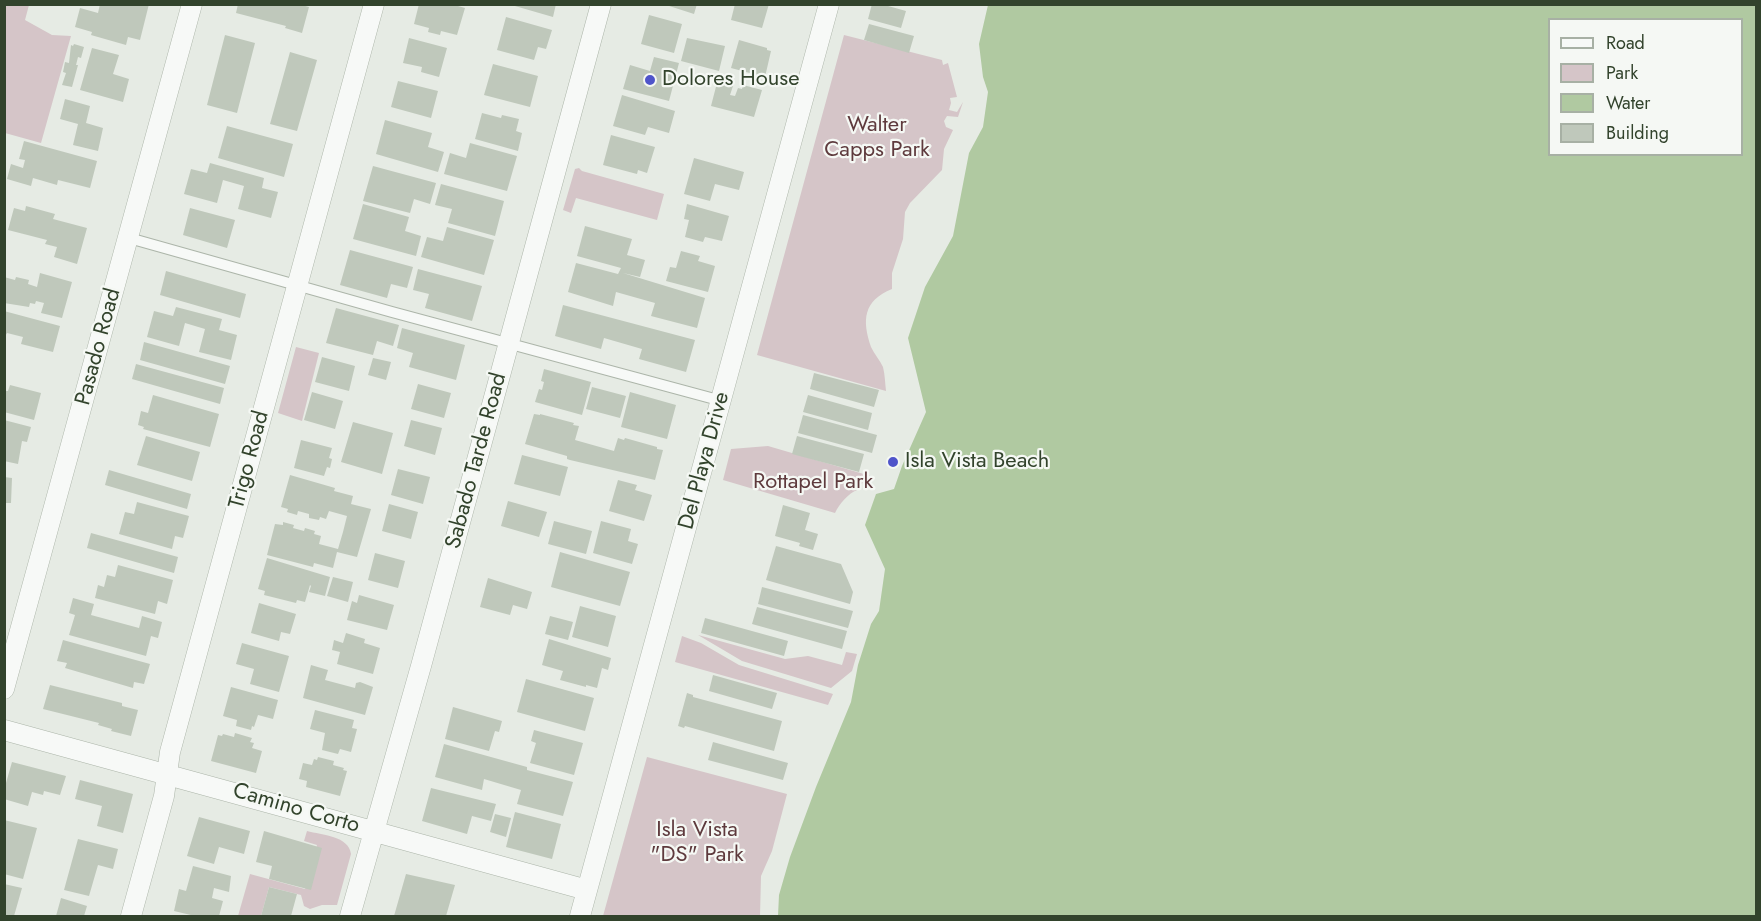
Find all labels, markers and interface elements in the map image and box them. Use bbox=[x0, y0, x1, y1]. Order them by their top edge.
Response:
legend bbox=[1548, 18, 1743, 156]
text: Road bbox=[1606, 30, 1645, 56]
text: Park bbox=[1606, 60, 1638, 86]
place label: Dolores House bbox=[662, 67, 800, 93]
marker: Dolores House bbox=[643, 73, 657, 87]
text: Water bbox=[1606, 90, 1650, 116]
park label: Walter Capps Park bbox=[824, 113, 930, 164]
text: Building bbox=[1606, 120, 1669, 146]
street label: Pasado Road bbox=[71, 286, 127, 408]
street label: Sabado Tarde Road bbox=[441, 370, 513, 552]
street label: Del Playa Drive bbox=[674, 389, 736, 533]
street label: Trigo Road bbox=[224, 408, 276, 512]
place label: Isla Vista Beach bbox=[905, 449, 1049, 475]
marker: Isla Vista Beach bbox=[886, 455, 900, 469]
park label: Rottapel Park bbox=[753, 470, 873, 496]
street label: Camino Corto bbox=[230, 778, 362, 840]
park label: Isla Vista "DS" Park bbox=[650, 818, 744, 870]

